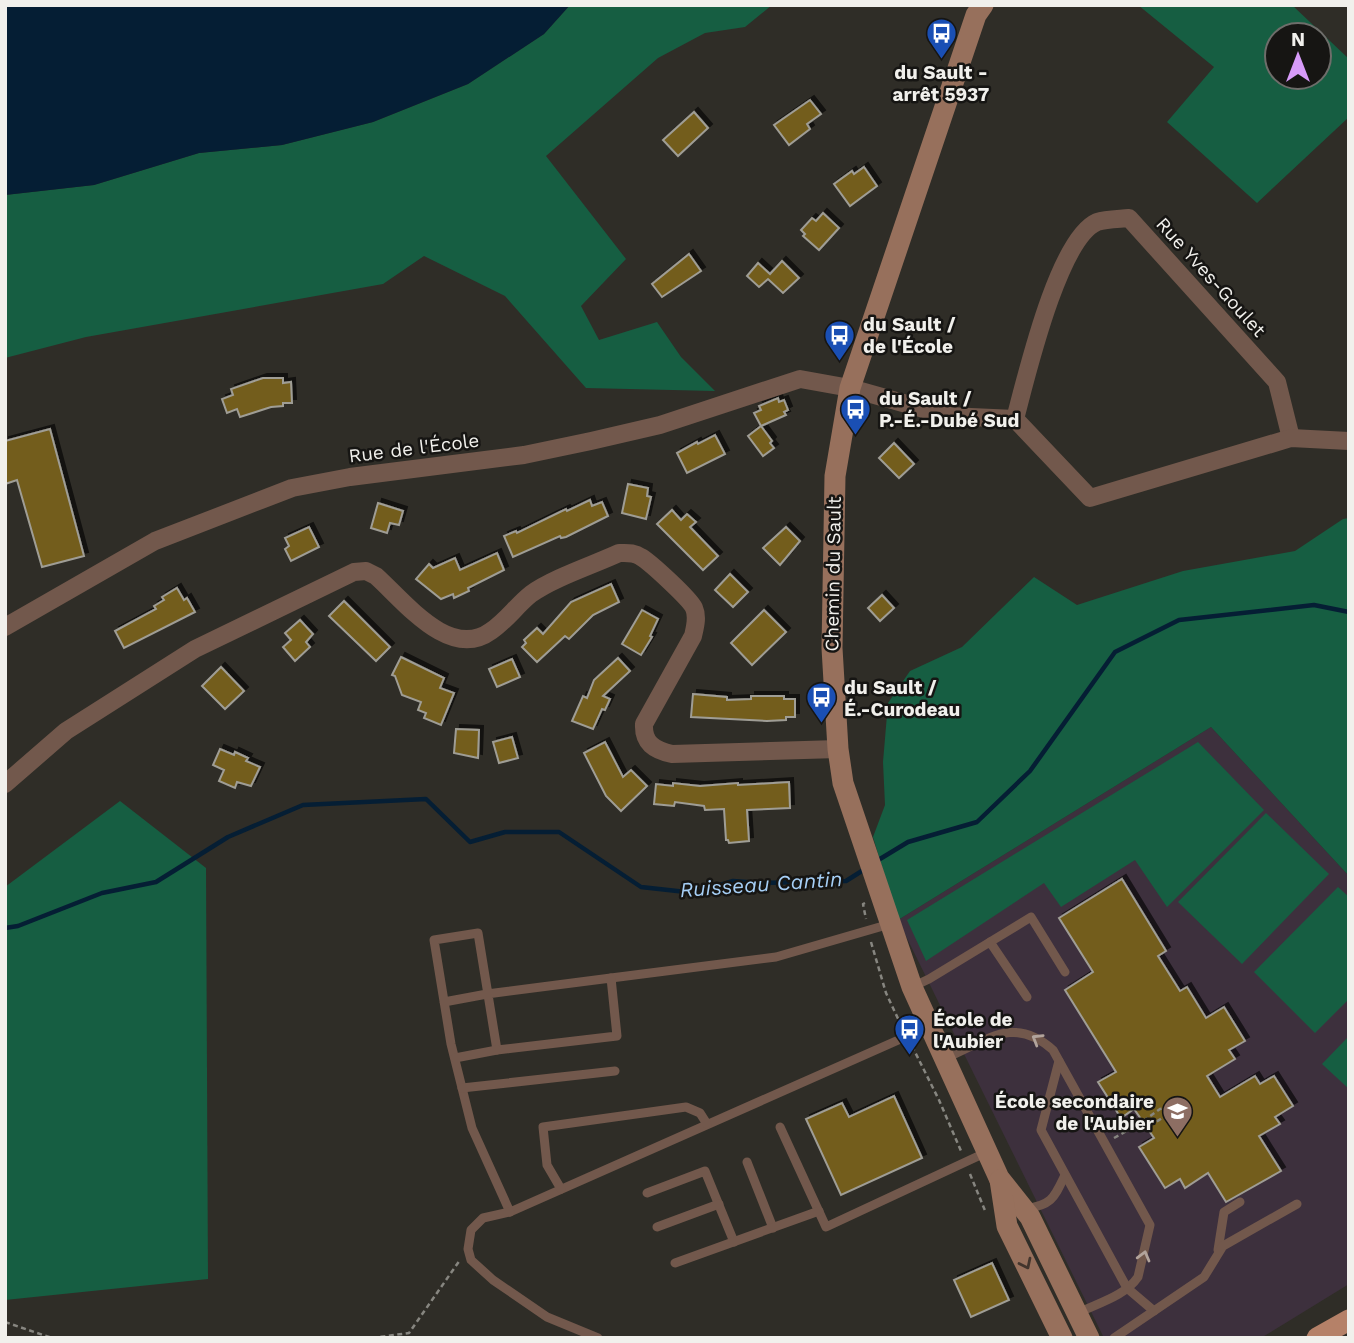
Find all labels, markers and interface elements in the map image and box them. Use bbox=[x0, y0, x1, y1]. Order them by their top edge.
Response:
bus stop icon: du Sault - arrêt 5937 bbox=[924, 16, 958, 60]
north arrow bbox=[1263, 21, 1333, 91]
text: N bbox=[1291, 28, 1305, 51]
place label: du Sault - arrêt 5937 bbox=[893, 61, 989, 106]
street label: Rue Yves-Goulet bbox=[1151, 213, 1271, 342]
place label: du Sault / de l'École bbox=[863, 313, 956, 358]
bus stop icon: du Sault / de l'École bbox=[823, 318, 857, 362]
place label: du Sault / P.-É.-Dubé Sud bbox=[879, 387, 1019, 432]
bus stop icon: du Sault / P.-É.-Dubé Sud bbox=[839, 392, 873, 436]
street label: Rue de l'École bbox=[347, 429, 481, 467]
street label: Chemin du Sault bbox=[820, 496, 846, 652]
place label: du Sault / É.-Curodeau bbox=[844, 676, 960, 721]
bus stop icon: du Sault / É.-Curodeau bbox=[804, 681, 838, 725]
water label: Ruisseau Cantin bbox=[679, 866, 843, 902]
place label: École de l'Aubier bbox=[933, 1008, 1013, 1053]
bus stop icon: École de l'Aubier bbox=[893, 1013, 927, 1057]
one-way arrow bbox=[1031, 1034, 1044, 1047]
place label: École secondaire de l'Aubier bbox=[995, 1090, 1155, 1135]
school or university icon: École secondaire de l'Aubier bbox=[1160, 1095, 1194, 1139]
one-way arrow bbox=[1136, 1250, 1150, 1262]
one-way arrow bbox=[1018, 1257, 1032, 1269]

